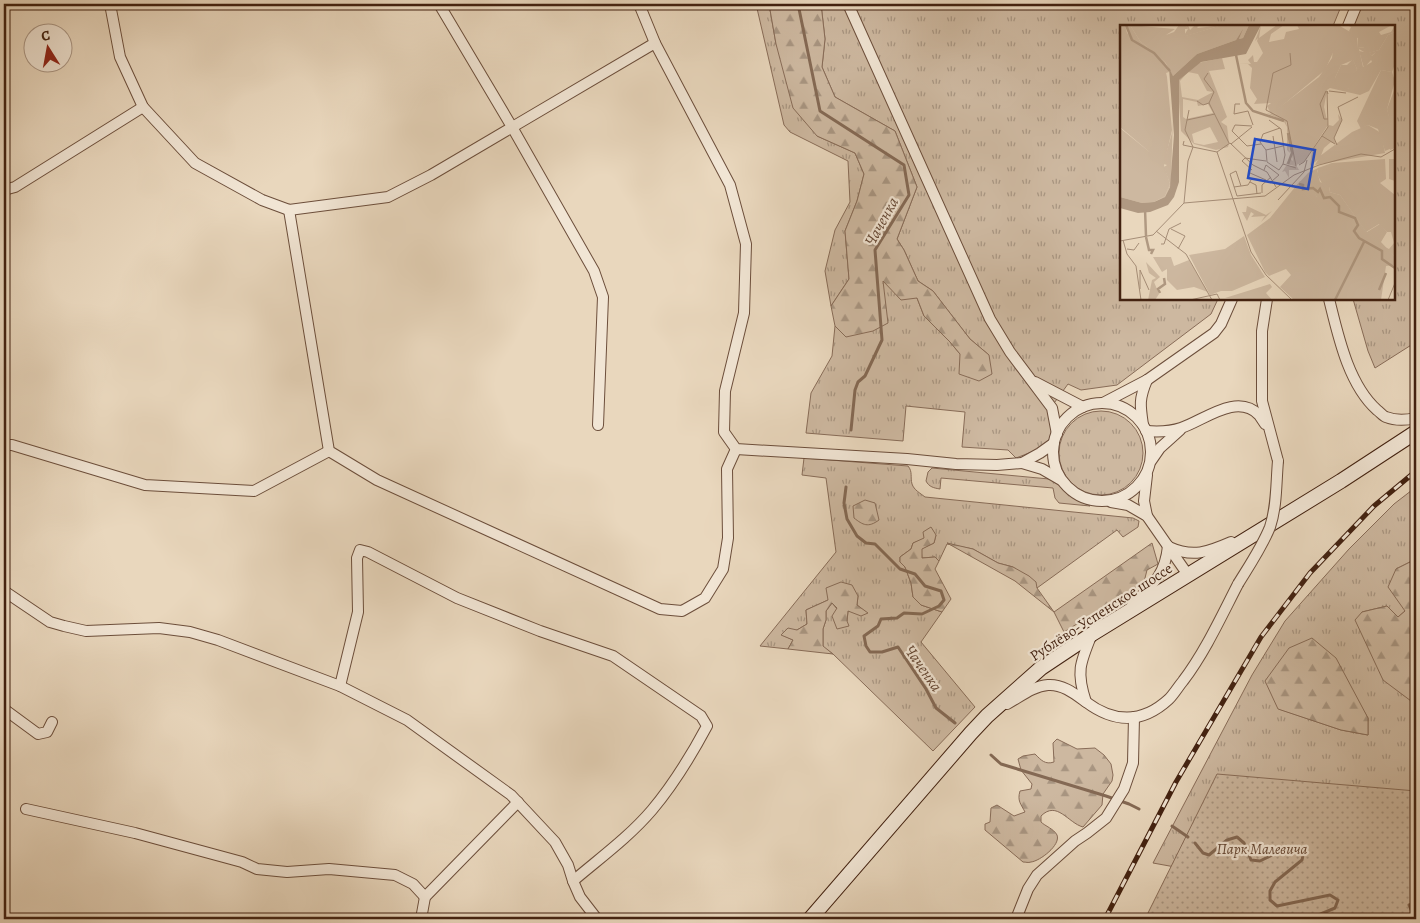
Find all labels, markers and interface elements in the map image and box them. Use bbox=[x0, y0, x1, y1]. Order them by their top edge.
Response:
north arrow bbox=[22, 22, 72, 72]
inset map bbox=[1120, 25, 1395, 300]
text: С bbox=[40, 26, 52, 46]
water label: Чаченка bbox=[860, 193, 904, 250]
street label: Рублёво-Успенское шоссе bbox=[1026, 558, 1176, 666]
water label: Чаченка bbox=[899, 641, 947, 696]
park label: Парк Малевича bbox=[1216, 839, 1308, 859]

